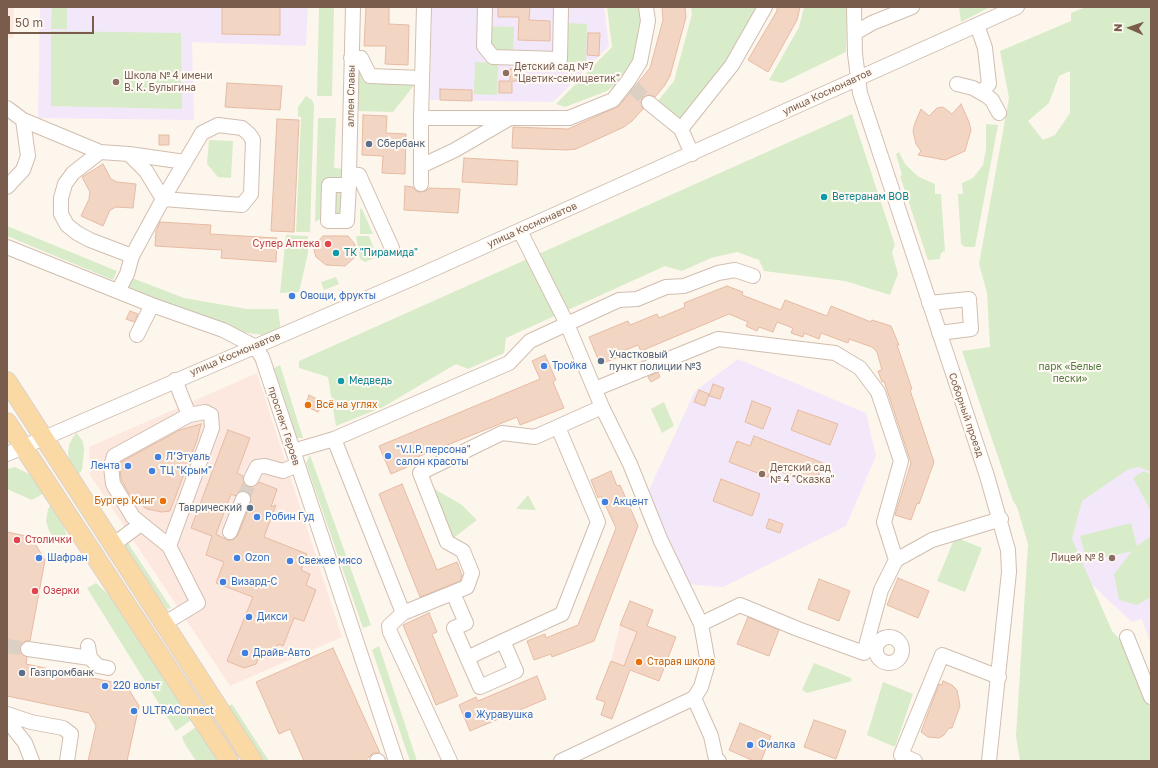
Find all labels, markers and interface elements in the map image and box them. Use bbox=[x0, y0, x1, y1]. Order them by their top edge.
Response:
scale bar bbox=[10, 8, 96, 34]
north arrow bbox=[1110, 8, 1150, 48]
text: 50 m bbox=[15, 15, 43, 30]
text: N bbox=[1111, 23, 1124, 32]
place label: Детский сад №7 "Цветик-семицветик" bbox=[514, 61, 620, 84]
street label: аллея Славы bbox=[344, 65, 358, 127]
street label: улица Космонавтов bbox=[781, 66, 873, 118]
marker: Детский сад №7 "Цветик-семицветик" bbox=[501, 68, 511, 78]
place label: Школа № 4 имени В. К. Булыгина bbox=[124, 70, 212, 94]
marker: Школа № 4 имени В. К. Булыгина bbox=[111, 77, 121, 87]
place label: Сбербанк bbox=[377, 138, 425, 150]
marker: Сбербанк bbox=[364, 139, 374, 149]
place label: Ветеранам ВОВ bbox=[832, 191, 909, 203]
marker: Ветеранам ВОВ bbox=[819, 192, 829, 202]
street label: улица Космонавтов bbox=[485, 200, 579, 250]
place label: Супер Аптека bbox=[253, 238, 320, 250]
marker: Супер Аптека bbox=[323, 239, 333, 249]
place label: ТК "Пирамида" bbox=[344, 247, 418, 259]
marker: ТК "Пирамида" bbox=[331, 248, 341, 258]
place label: Овощи, фрукты bbox=[300, 290, 376, 302]
marker: Овощи, фрукты bbox=[287, 291, 297, 301]
street label: улица Космонавтов bbox=[188, 330, 282, 378]
place label: Участковый пункт полиции №3 bbox=[609, 349, 701, 372]
marker: Участковый пункт полиции №3 bbox=[596, 356, 606, 366]
place label: Тройка bbox=[552, 360, 587, 372]
marker: Тройка bbox=[539, 361, 549, 371]
park label: парк «Белые пески» bbox=[1039, 361, 1101, 384]
street label: Соборный проезд bbox=[946, 371, 986, 459]
place label: Медведь bbox=[349, 375, 392, 387]
marker: Медведь bbox=[336, 376, 346, 386]
street label: проспект Героев bbox=[266, 385, 302, 467]
place label: Всё на углях bbox=[316, 399, 378, 411]
marker: Всё на углях bbox=[303, 400, 313, 410]
place label: "V.I.P. персона" cалон красоты bbox=[396, 444, 471, 468]
place label: Л’Этуаль bbox=[166, 451, 210, 463]
marker: "V.I.P. персона" cалон красоты bbox=[383, 451, 393, 461]
marker: Л’Этуаль bbox=[153, 452, 163, 462]
place label: Лента bbox=[91, 460, 120, 472]
marker: Лента bbox=[123, 461, 133, 471]
place label: Детский сад № 4 "Сказка" bbox=[770, 462, 834, 486]
place label: ТЦ "Крым" bbox=[160, 465, 212, 477]
marker: ТЦ "Крым" bbox=[147, 466, 157, 476]
marker: Детский сад № 4 "Сказка" bbox=[757, 469, 767, 479]
place label: Бургер Кинг bbox=[94, 495, 155, 507]
marker: Бургер Кинг bbox=[158, 496, 168, 506]
place label: Акцент bbox=[613, 496, 648, 508]
marker: Акцент bbox=[600, 497, 610, 507]
place label: Таврический bbox=[178, 502, 242, 514]
marker: Таврический bbox=[245, 503, 255, 513]
place label: Робин Гуд bbox=[265, 511, 314, 523]
marker: Робин Гуд bbox=[252, 512, 262, 522]
place label: Столички bbox=[25, 534, 72, 546]
marker: Столички bbox=[12, 535, 22, 545]
place label: Шафран bbox=[47, 552, 88, 564]
place label: Ozon bbox=[245, 552, 270, 564]
place label: Лицей № 8 bbox=[1051, 552, 1104, 564]
marker: Шафран bbox=[34, 553, 44, 563]
marker: Ozon bbox=[232, 553, 242, 563]
marker: Лицей № 8 bbox=[1107, 553, 1117, 563]
place label: Свежее мясо bbox=[298, 555, 362, 567]
marker: Свежее мясо bbox=[285, 556, 295, 566]
place label: Визард-С bbox=[231, 576, 277, 588]
marker: Визард-С bbox=[218, 577, 228, 587]
place label: Озерки bbox=[43, 585, 79, 597]
marker: Озерки bbox=[30, 586, 40, 596]
place label: Дикси bbox=[257, 611, 287, 623]
marker: Дикси bbox=[244, 612, 254, 622]
place label: Драйв-Авто bbox=[253, 647, 311, 659]
marker: Драйв-Авто bbox=[240, 648, 250, 658]
place label: Старая школа bbox=[647, 656, 715, 668]
marker: Старая школа bbox=[634, 657, 644, 667]
place label: Газпромбанк bbox=[30, 667, 94, 679]
marker: Газпромбанк bbox=[17, 668, 27, 678]
place label: 220 вольт bbox=[113, 680, 160, 692]
marker: 220 вольт bbox=[100, 681, 110, 691]
place label: ULTRAConnect bbox=[142, 705, 214, 717]
marker: ULTRAConnect bbox=[129, 706, 139, 716]
place label: Журавушка bbox=[476, 709, 533, 721]
marker: Журавушка bbox=[463, 710, 473, 720]
place label: Фиалка bbox=[758, 739, 795, 751]
marker: Фиалка bbox=[745, 740, 755, 750]

